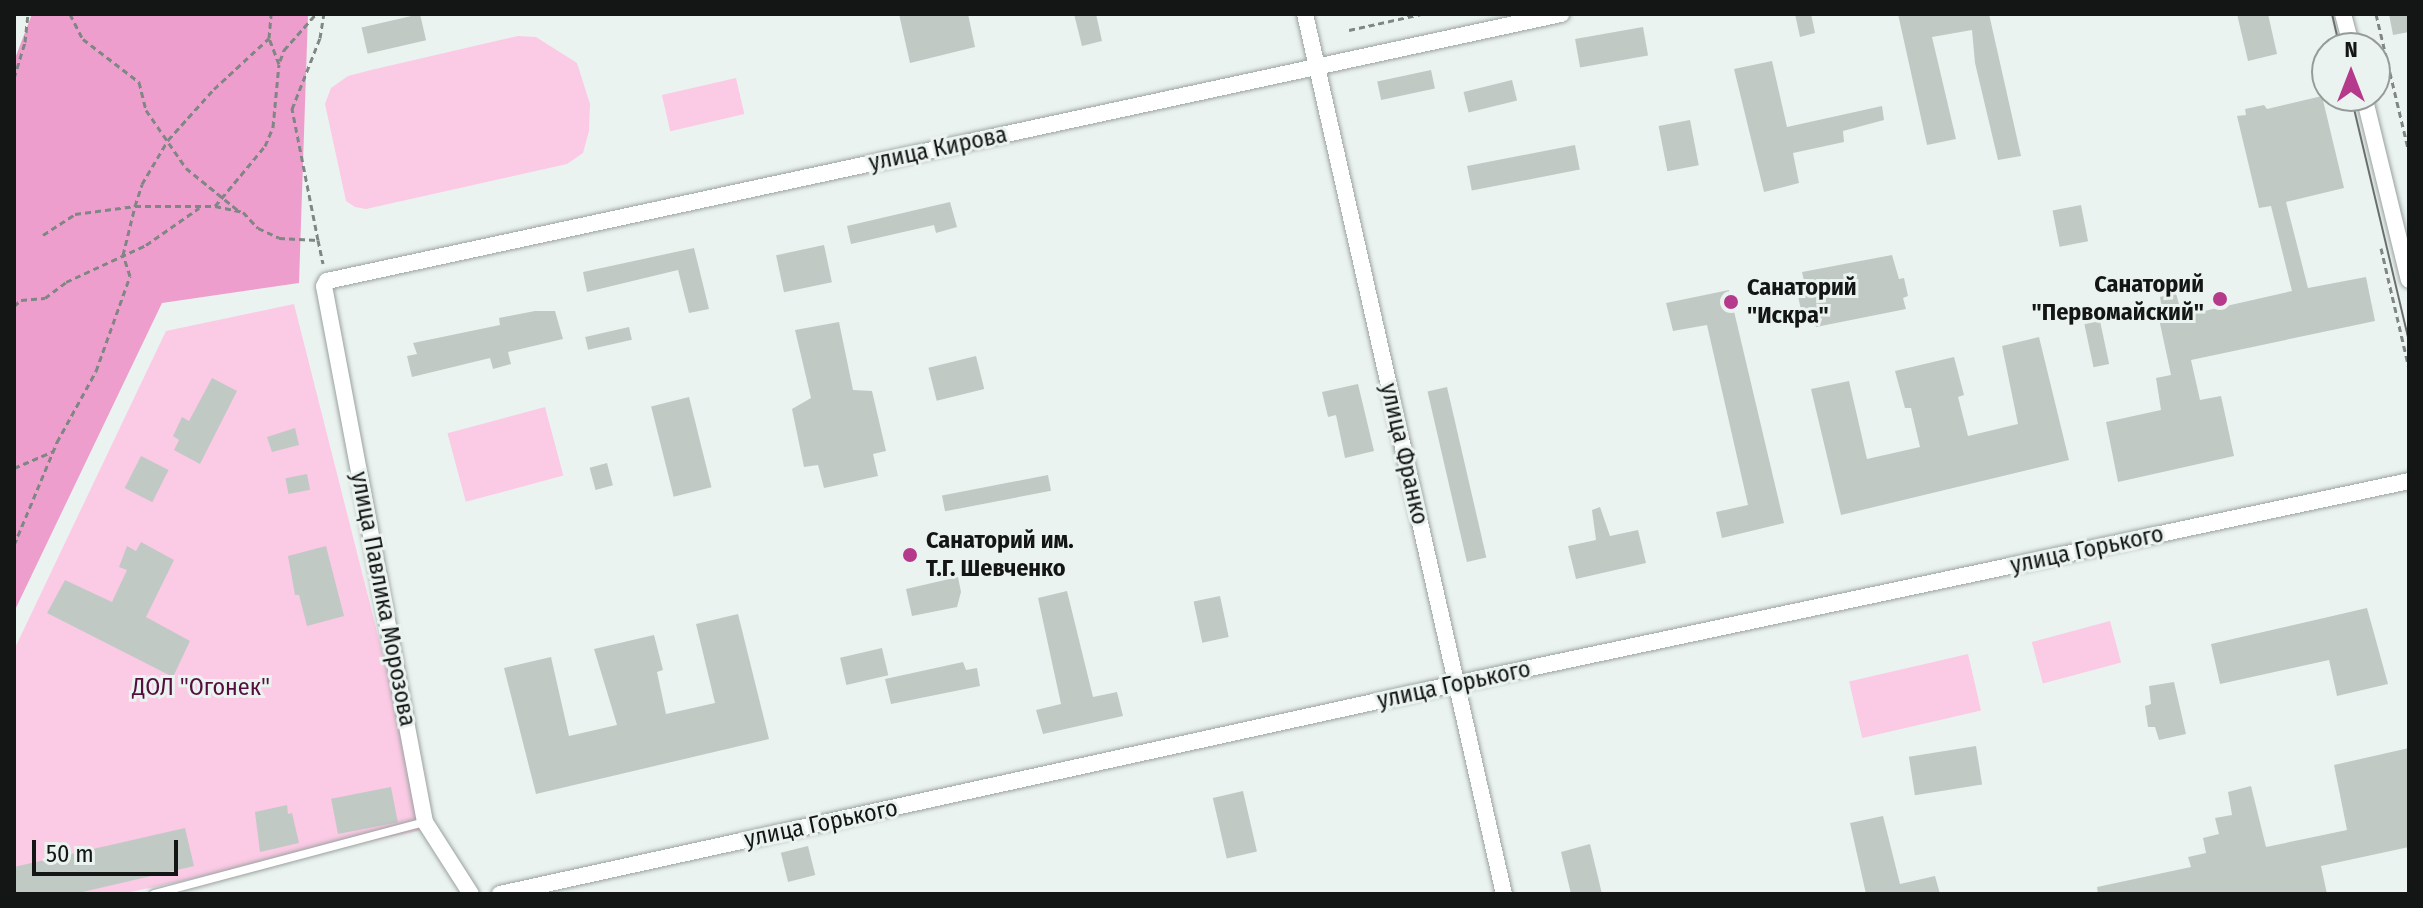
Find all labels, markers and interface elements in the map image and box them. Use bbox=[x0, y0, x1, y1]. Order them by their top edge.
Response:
north arrow bbox=[2311, 32, 2391, 112]
text: N bbox=[2344, 36, 2358, 63]
street label: улица Кирова bbox=[866, 120, 1010, 178]
place label: Санаторий "Первомайский" bbox=[2032, 271, 2204, 327]
place label: Санаторий "Искра" bbox=[1747, 274, 1857, 330]
marker: Санаторий "Первомайский" bbox=[2211, 290, 2229, 308]
marker: Санаторий "Искра" bbox=[1722, 293, 1740, 311]
street label: улица Франко bbox=[1374, 381, 1434, 527]
street label: улица Павлика Морозова bbox=[344, 469, 422, 729]
street label: улица Горького bbox=[2008, 520, 2166, 580]
place label: Санаторий им. Т.Г. Шевченко bbox=[926, 527, 1074, 583]
marker: Санаторий им. Т.Г. Шевченко bbox=[901, 546, 919, 564]
street label: улица Горького bbox=[1375, 655, 1533, 715]
park label: ДОЛ "Огонек" bbox=[132, 674, 270, 702]
street label: улица Горького bbox=[742, 794, 900, 854]
scale bar bbox=[36, 824, 182, 874]
text: 50 m bbox=[46, 840, 94, 868]

